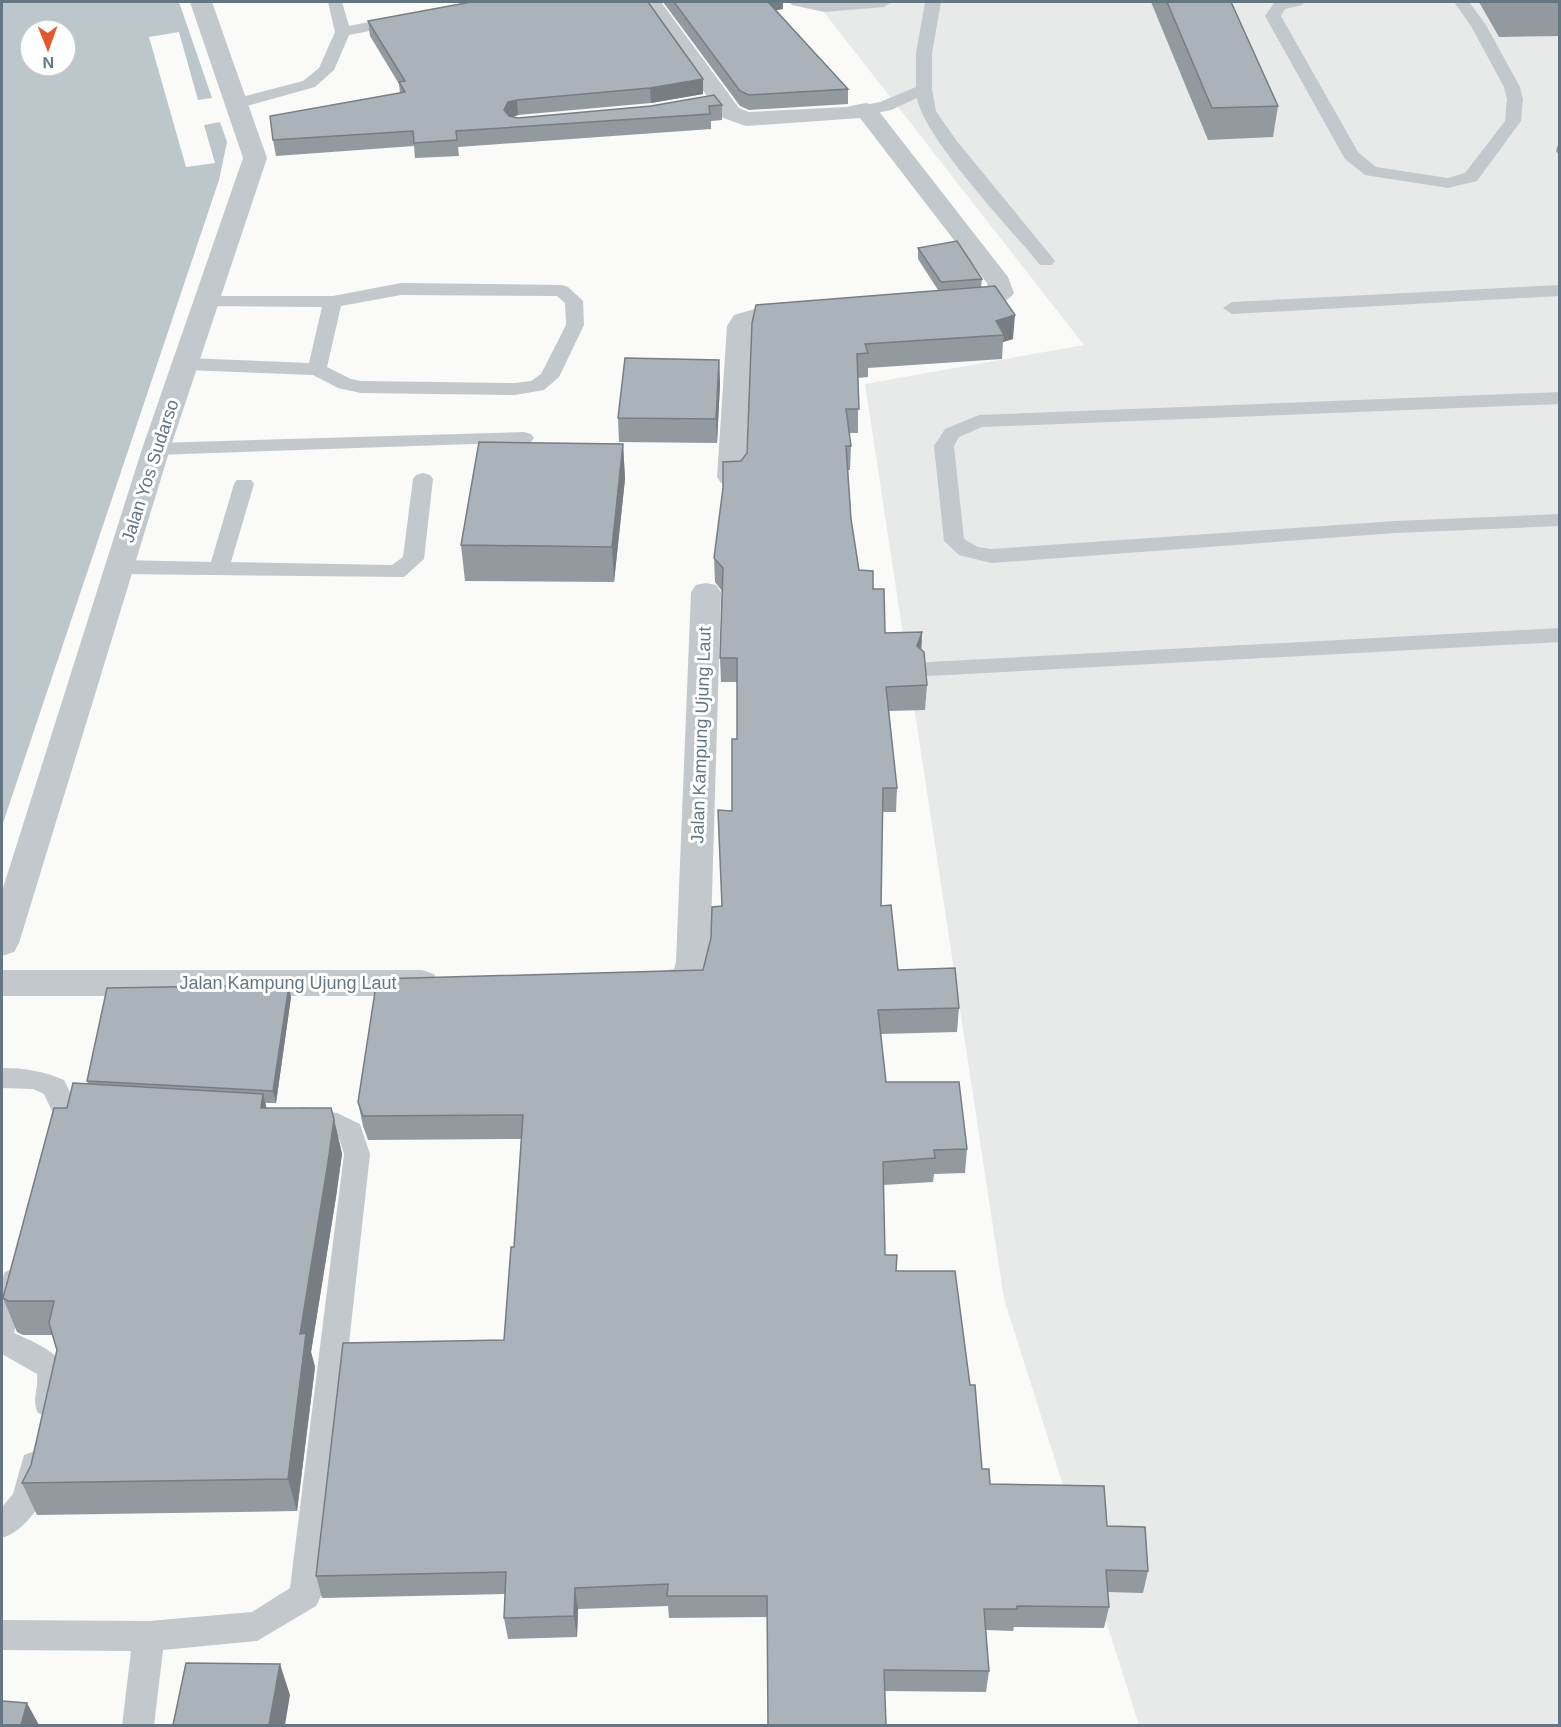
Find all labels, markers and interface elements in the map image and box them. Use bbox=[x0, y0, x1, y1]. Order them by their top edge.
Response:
north arrow bbox=[18, 18, 78, 78]
text: N bbox=[42, 54, 54, 71]
street label: Jalan Yos Sudarso bbox=[117, 397, 183, 545]
street label: Jalan Kampung Ujung Laut bbox=[687, 626, 715, 844]
street label: Jalan Kampung Ujung Laut bbox=[179, 973, 397, 993]

